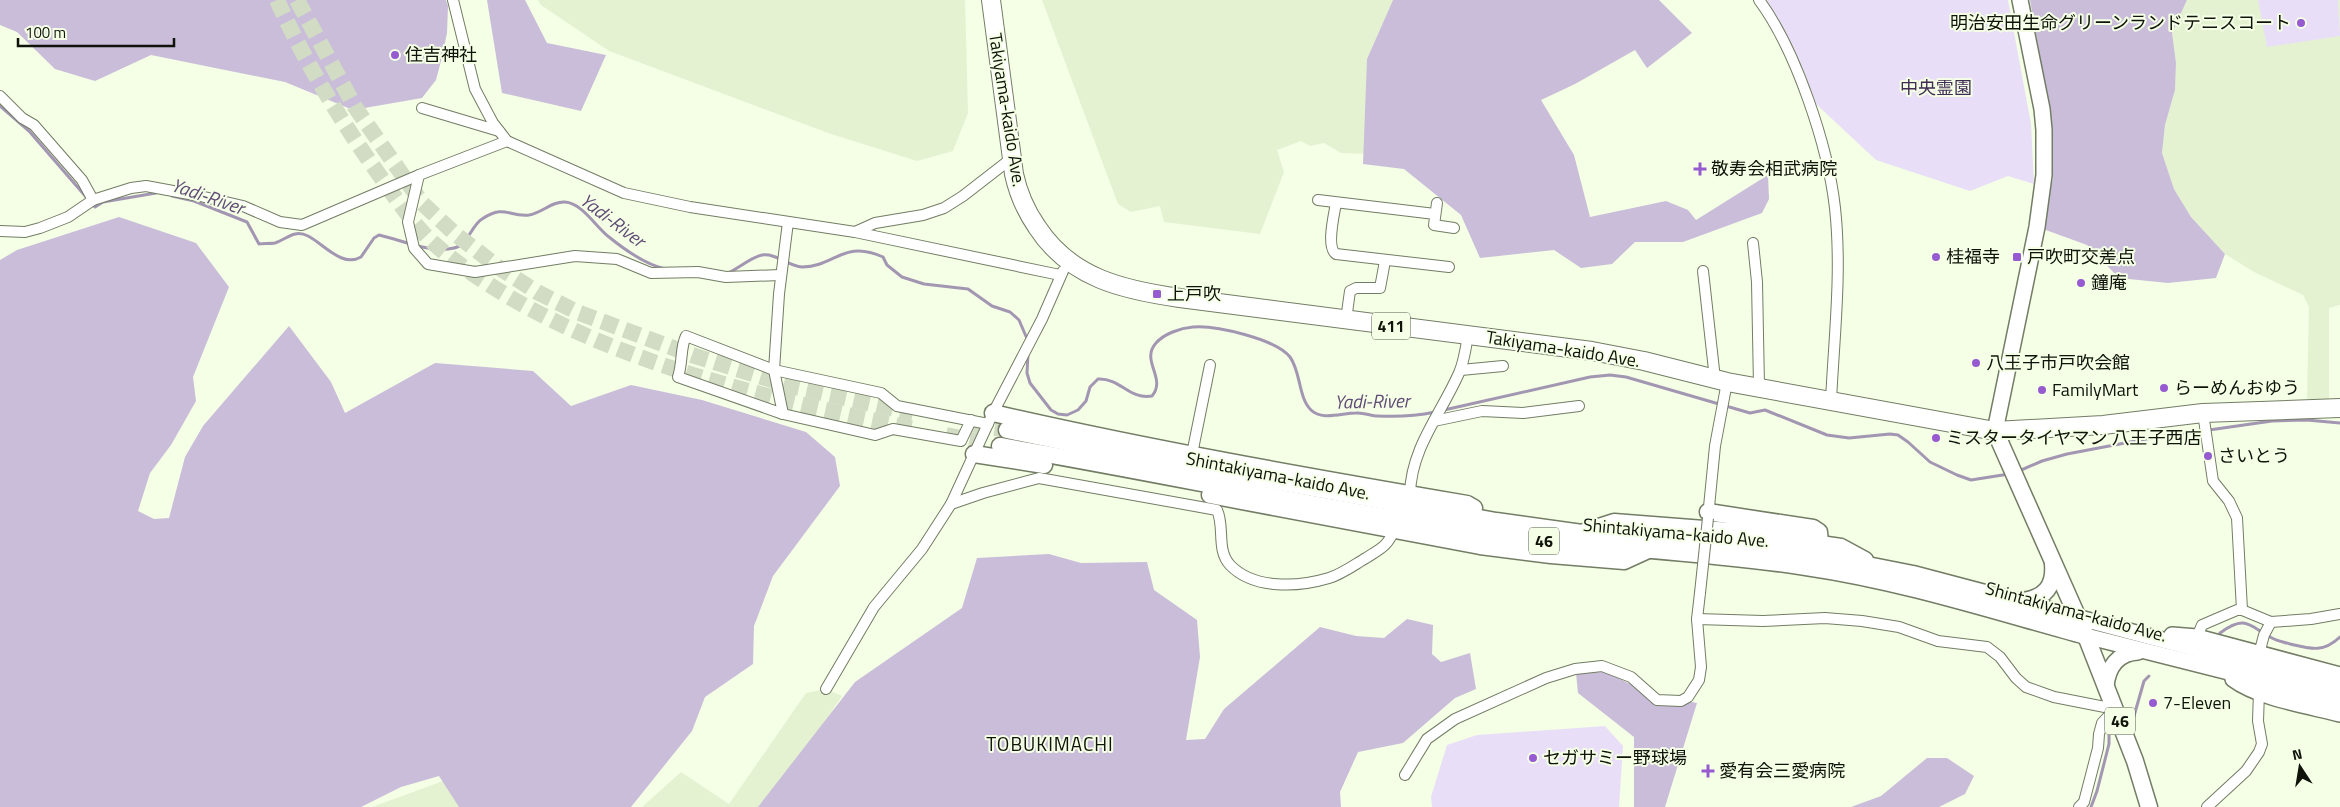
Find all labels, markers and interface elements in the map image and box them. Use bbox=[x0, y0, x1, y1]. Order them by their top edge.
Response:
place label: 明治安田生命グリーンランドテニスコート bbox=[1950, 9, 2291, 36]
scale bar bbox=[18, 15, 174, 47]
marker: 明治安田生命グリーンランドテニスコート bbox=[2295, 17, 2307, 29]
text: 100 m bbox=[25, 21, 66, 44]
street label: Takiyama-kaido Ave. bbox=[982, 31, 1033, 189]
place label: 住吉神社 bbox=[405, 41, 477, 68]
marker: 住吉神社 bbox=[389, 49, 401, 61]
park label: 中央霊園 bbox=[1900, 74, 1972, 101]
place label: 敬寿会相武病院 bbox=[1711, 155, 1837, 182]
marker: 敬寿会相武病院 bbox=[1693, 162, 1707, 176]
water label: Yadi-River bbox=[168, 170, 250, 222]
water label: Yadi-River bbox=[575, 185, 654, 255]
place label: 桂福寺 bbox=[1946, 243, 2000, 270]
place label: 戸吹町交差点 bbox=[2027, 243, 2135, 270]
marker: 桂福寺 bbox=[1930, 251, 1942, 263]
marker: 戸吹町交差点 bbox=[2011, 251, 2023, 263]
place label: 鐘庵 bbox=[2091, 269, 2127, 296]
marker: 鐘庵 bbox=[2075, 277, 2087, 289]
place label: 上戸吹 bbox=[1167, 280, 1221, 307]
marker: 上戸吹 bbox=[1151, 288, 1163, 300]
road number: 411 bbox=[1372, 312, 1410, 340]
street label: Takiyama-kaido Ave. bbox=[1484, 323, 1642, 374]
place label: 八王子市戸吹会館 bbox=[1986, 349, 2130, 376]
marker: 八王子市戸吹会館 bbox=[1970, 357, 1982, 369]
place label: らーめんおゆう bbox=[2174, 374, 2300, 401]
place label: FamilyMart bbox=[2052, 376, 2139, 403]
marker: らーめんおゆう bbox=[2158, 382, 2170, 394]
marker: FamilyMart bbox=[2036, 384, 2048, 396]
water label: Yadi-River bbox=[1334, 385, 1412, 416]
place label: ミスタータイヤマン 八王子西店 bbox=[1946, 424, 2201, 451]
marker: ミスタータイヤマン 八王子西店 bbox=[1930, 432, 1942, 444]
place label: さいとう bbox=[2218, 442, 2290, 469]
street label: Shintakiyama-kaido Ave. bbox=[1184, 444, 1372, 507]
marker: さいとう bbox=[2202, 450, 2214, 462]
street label: Shintakiyama-kaido Ave. bbox=[1582, 511, 1770, 554]
road number: 46 bbox=[1529, 528, 1559, 554]
street label: Shintakiyama-kaido Ave. bbox=[1982, 574, 2170, 649]
place label: 7-Eleven bbox=[2163, 689, 2231, 716]
marker: 7-Eleven bbox=[2147, 697, 2159, 709]
road number: 46 bbox=[2105, 708, 2135, 734]
district label: TOBUKIMACHI bbox=[986, 729, 1114, 758]
north arrow bbox=[2275, 742, 2325, 792]
text: N bbox=[2290, 743, 2304, 765]
place label: セガサミー野球場 bbox=[1543, 744, 1687, 771]
marker: セガサミー野球場 bbox=[1527, 752, 1539, 764]
place label: 愛有会三愛病院 bbox=[1719, 757, 1845, 784]
marker: 愛有会三愛病院 bbox=[1701, 764, 1715, 778]

